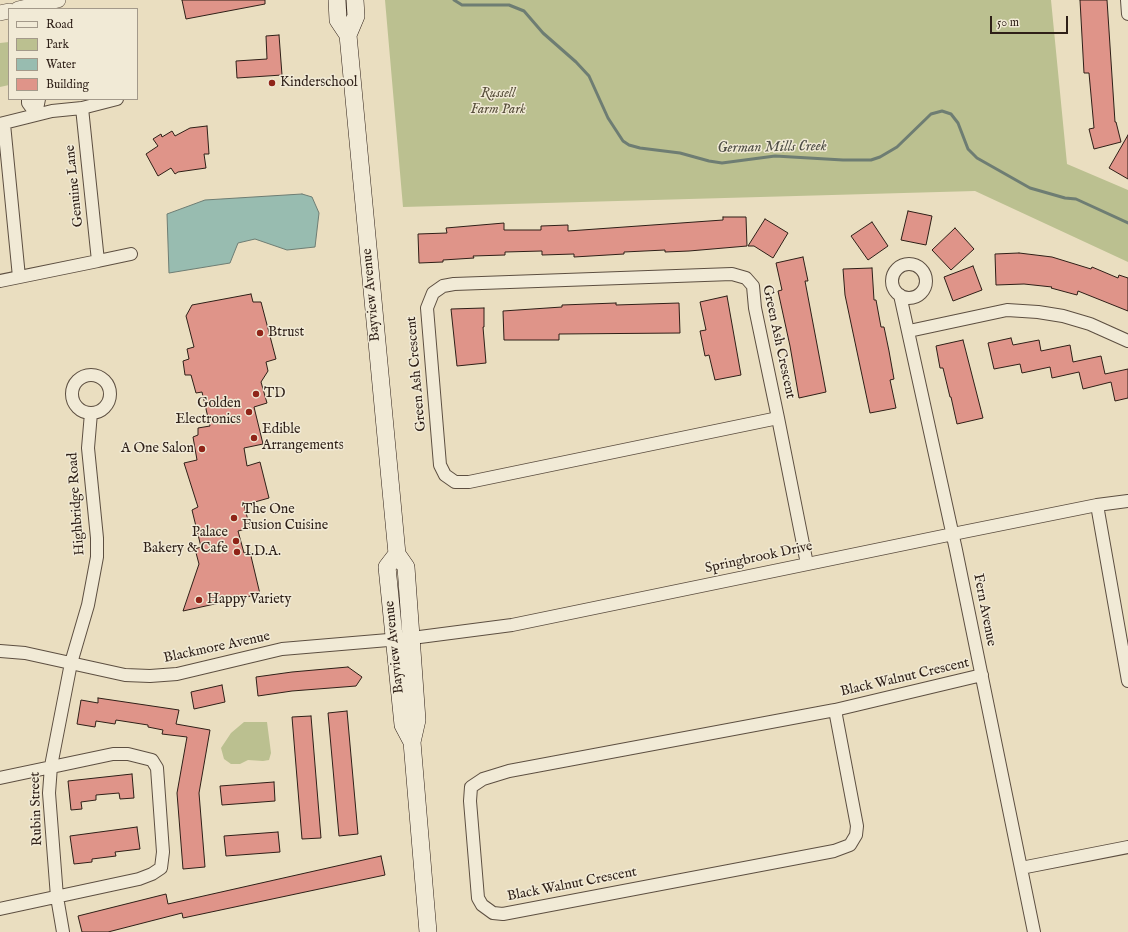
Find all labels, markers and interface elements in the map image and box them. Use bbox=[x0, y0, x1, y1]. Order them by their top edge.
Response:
legend bbox=[8, 8, 138, 100]
scale bar bbox=[992, 8, 1070, 34]
text: 50 m bbox=[997, 15, 1019, 30]
text: Road bbox=[46, 17, 73, 32]
text: Park bbox=[46, 37, 69, 52]
text: Water bbox=[46, 57, 76, 72]
place label: Kinderschool bbox=[280, 75, 358, 91]
text: Building bbox=[46, 77, 89, 92]
marker: Kinderschool bbox=[267, 78, 277, 88]
park label: Russell Farm Park bbox=[470, 86, 526, 118]
water label: German Mills Creek bbox=[717, 138, 827, 158]
street label: Genuine Lane bbox=[62, 144, 88, 228]
street label: Bayview Avenue bbox=[360, 248, 384, 342]
street label: Green Ash Crescent bbox=[758, 284, 798, 400]
street label: Green Ash Crescent bbox=[404, 316, 430, 432]
place label: Btrust bbox=[268, 325, 304, 341]
marker: Btrust bbox=[255, 328, 265, 338]
place label: TD bbox=[264, 386, 285, 402]
marker: TD bbox=[251, 389, 261, 399]
place label: Golden Electronics bbox=[176, 396, 241, 428]
marker: Golden Electronics bbox=[244, 407, 254, 417]
place label: Edible Arrangements bbox=[262, 422, 344, 454]
marker: Edible Arrangements bbox=[249, 433, 259, 443]
place label: A One Salon bbox=[121, 441, 194, 457]
marker: A One Salon bbox=[197, 444, 207, 454]
street label: Highbridge Road bbox=[65, 452, 89, 556]
place label: The One Fusion Cuisine bbox=[242, 502, 328, 534]
marker: The One Fusion Cuisine bbox=[229, 513, 239, 523]
place label: Palace Bakery & Cafe bbox=[143, 525, 228, 558]
marker: Palace Bakery & Cafe bbox=[231, 536, 241, 546]
street label: Springbrook Drive bbox=[704, 538, 814, 578]
place label: I.D.A. bbox=[245, 544, 281, 560]
marker: I.D.A. bbox=[232, 547, 242, 557]
street label: Fern Avenue bbox=[969, 572, 999, 648]
place label: Happy Variety bbox=[207, 592, 291, 608]
marker: Happy Variety bbox=[194, 595, 204, 605]
street label: Bayview Avenue bbox=[382, 600, 408, 694]
street label: Blackmore Avenue bbox=[162, 629, 272, 667]
street label: Black Walnut Crescent bbox=[839, 655, 971, 701]
street label: Rubin Street bbox=[27, 772, 47, 846]
street label: Black Walnut Crescent bbox=[506, 864, 638, 906]

